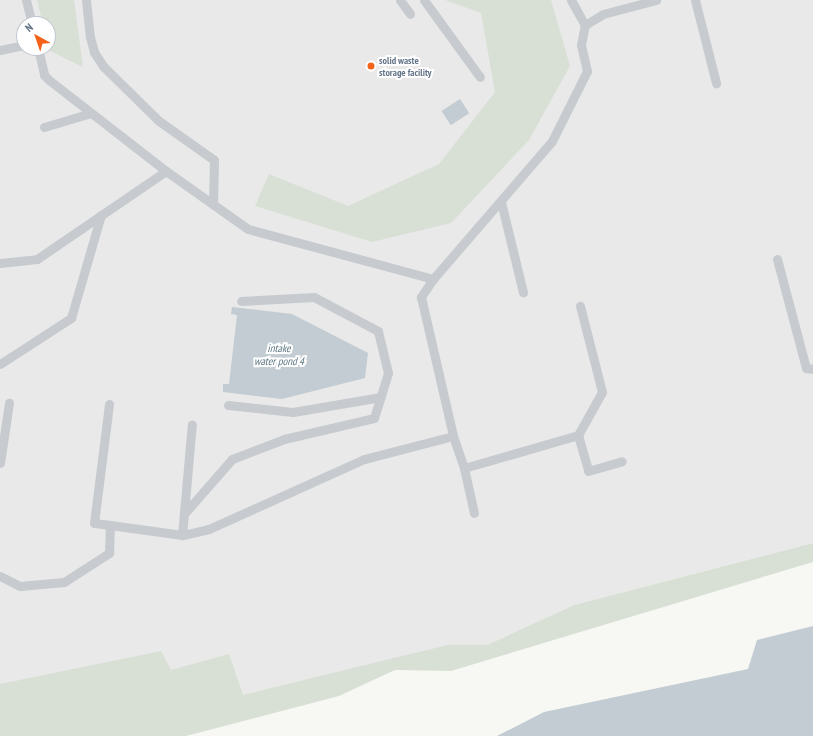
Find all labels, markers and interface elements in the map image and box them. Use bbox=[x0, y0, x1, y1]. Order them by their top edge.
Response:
north arrow bbox=[16, 16, 56, 56]
text: N bbox=[22, 20, 36, 35]
place label: solid waste storage facility bbox=[379, 54, 432, 78]
marker: solid waste storage facility bbox=[366, 61, 376, 71]
water label: intake water pond 4 bbox=[254, 342, 304, 368]

